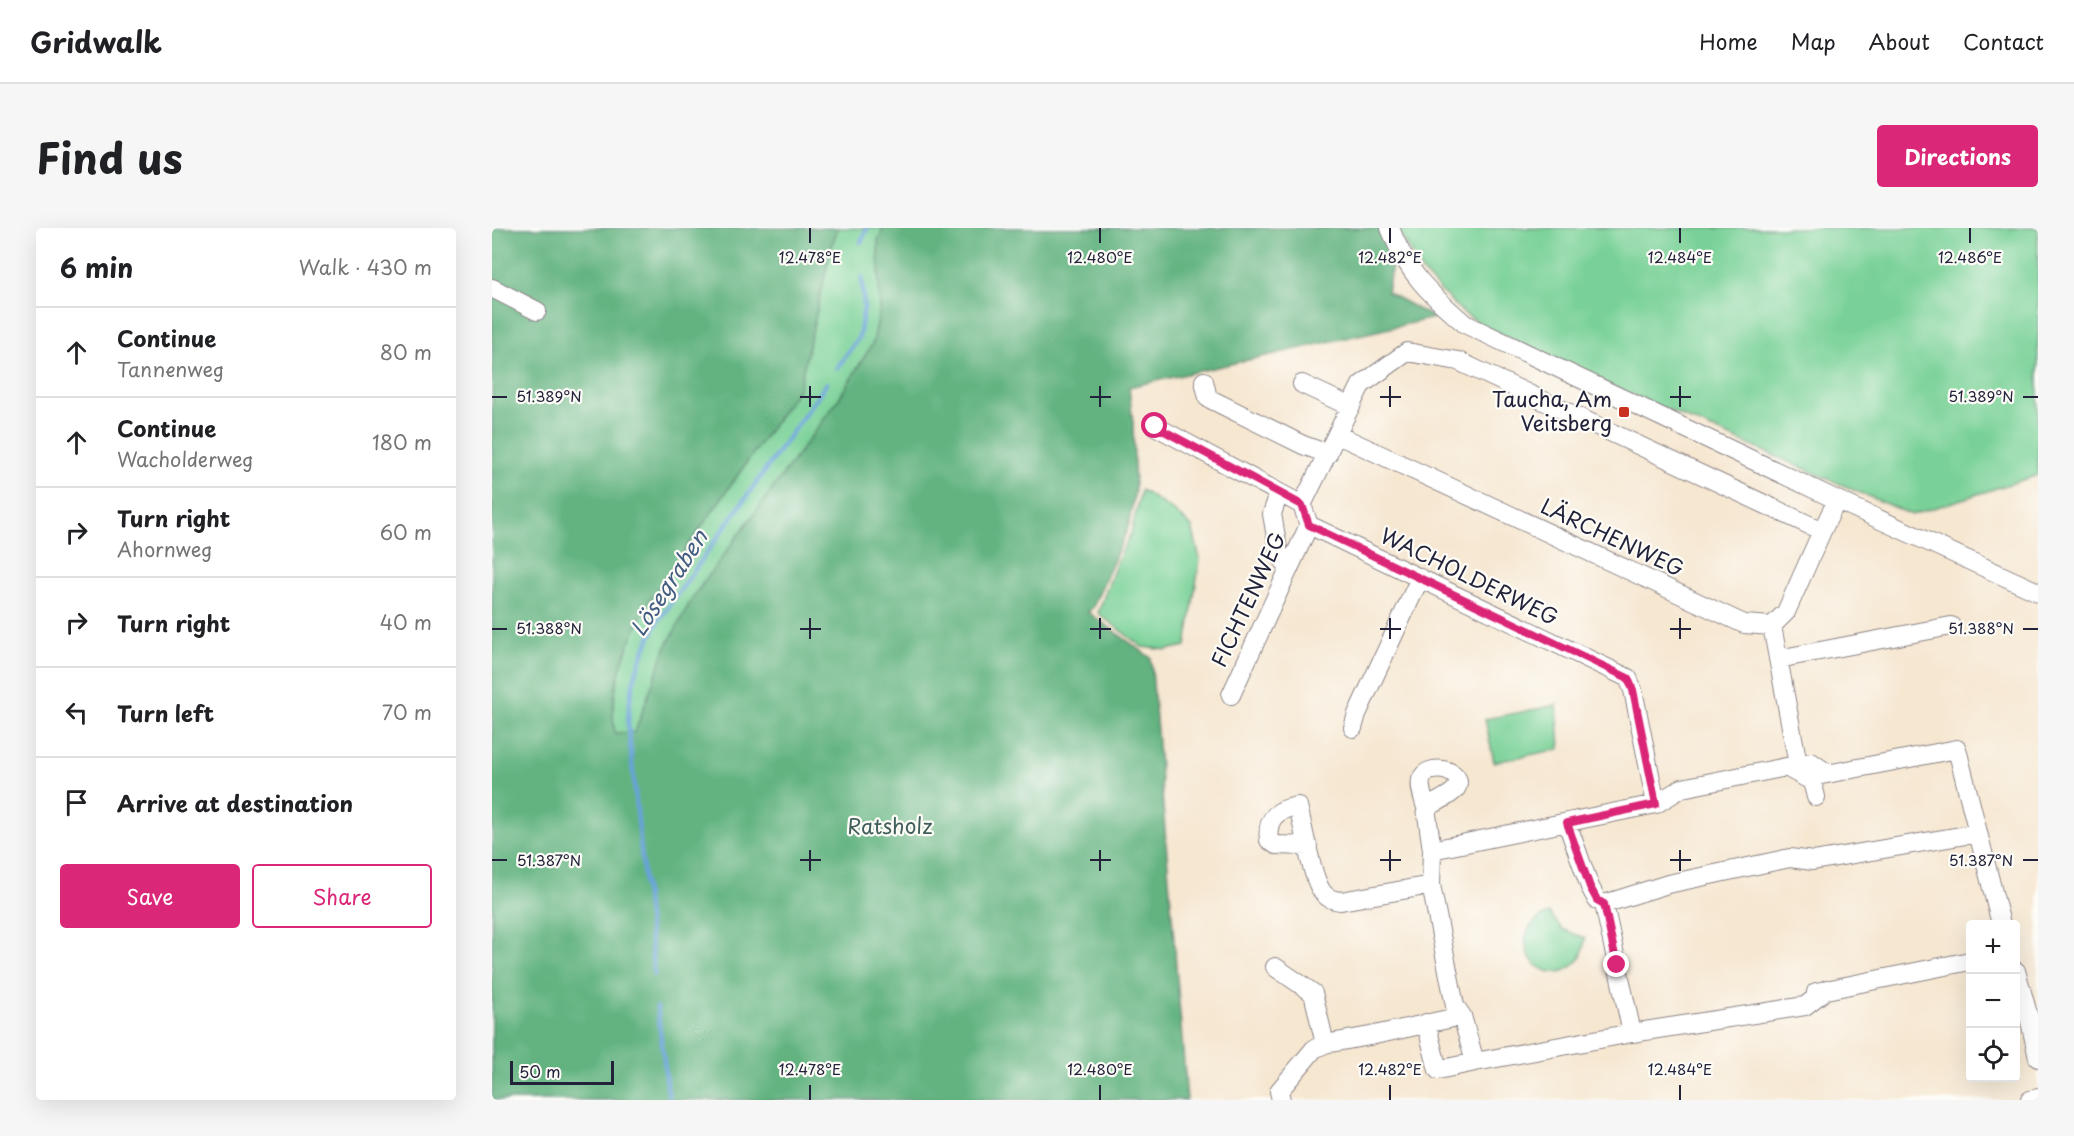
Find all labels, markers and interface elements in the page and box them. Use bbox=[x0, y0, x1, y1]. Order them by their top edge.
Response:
text: Gridwalk bbox=[30, 20, 162, 63]
text: Home bbox=[1699, 25, 1758, 57]
text: Map bbox=[1791, 25, 1836, 57]
text: About bbox=[1869, 25, 1930, 57]
text: Contact bbox=[1963, 25, 2044, 57]
text: Find us bbox=[36, 125, 183, 188]
button: Directions bbox=[1877, 125, 2038, 187]
text: 12.478°E bbox=[779, 245, 841, 268]
text: 12.480°E bbox=[1067, 245, 1133, 268]
text: 12.482°E bbox=[1358, 245, 1422, 268]
text: 12.484°E bbox=[1648, 245, 1712, 268]
text: 12.486°E bbox=[1938, 245, 2002, 268]
text: 6 min bbox=[60, 248, 133, 287]
text: Walk · 430 m bbox=[299, 252, 432, 282]
text: Continue bbox=[117, 321, 216, 354]
icon: ahead bbox=[60, 336, 93, 369]
text: 80 m bbox=[380, 337, 432, 367]
text: Tannenweg bbox=[117, 354, 224, 384]
place label: Taucha, Am Veitsberg bbox=[1492, 382, 1612, 438]
text: 51.389°N bbox=[516, 384, 582, 407]
text: 51.389°N bbox=[1948, 384, 2014, 407]
marker: Taucha, Am Veitsberg bbox=[1617, 405, 1631, 419]
text: Continue bbox=[117, 411, 216, 444]
route start bbox=[1141, 412, 1167, 438]
icon: ahead bbox=[60, 426, 93, 459]
text: 180 m bbox=[372, 427, 432, 457]
text: Wacholderweg bbox=[117, 444, 254, 474]
street label: LÄRCHENWEG bbox=[1536, 489, 1690, 583]
text: Turn right bbox=[117, 501, 230, 534]
icon: right bbox=[60, 516, 93, 549]
text: 60 m bbox=[380, 517, 432, 547]
street label: WACHOLDERWEG bbox=[1376, 518, 1564, 632]
water label: Lösegraben bbox=[621, 522, 715, 642]
street label: FICHTENWEG bbox=[1202, 526, 1292, 672]
text: Ahornweg bbox=[117, 534, 212, 564]
icon: right bbox=[60, 606, 93, 639]
text: Turn right bbox=[117, 606, 230, 639]
text: 40 m bbox=[380, 607, 432, 637]
text: 51.388°N bbox=[516, 616, 582, 639]
text: 51.388°N bbox=[1948, 616, 2014, 639]
icon: left bbox=[60, 696, 93, 729]
text: Turn left bbox=[117, 696, 214, 729]
text: 70 m bbox=[382, 697, 432, 727]
icon: arrive bbox=[60, 786, 93, 819]
text: Arrive at destination bbox=[117, 786, 353, 819]
park label: Ratsholz bbox=[847, 809, 933, 841]
text: 51.387°N bbox=[517, 848, 581, 871]
text: 51.387°N bbox=[1949, 848, 2013, 871]
button: Save bbox=[60, 864, 240, 928]
button: Share bbox=[252, 864, 432, 928]
map controls bbox=[1966, 920, 2020, 1082]
button: + bbox=[1966, 920, 2020, 974]
route end bbox=[1603, 951, 1629, 977]
button: − bbox=[1966, 974, 2020, 1028]
button: locate bbox=[1966, 1028, 2020, 1082]
text: 12.478°E bbox=[779, 1057, 841, 1080]
text: 12.480°E bbox=[1067, 1057, 1133, 1080]
text: 12.482°E bbox=[1358, 1057, 1422, 1080]
text: 12.484°E bbox=[1648, 1057, 1712, 1080]
scale bar bbox=[510, 1058, 614, 1086]
text: 50 m bbox=[519, 1059, 560, 1083]

